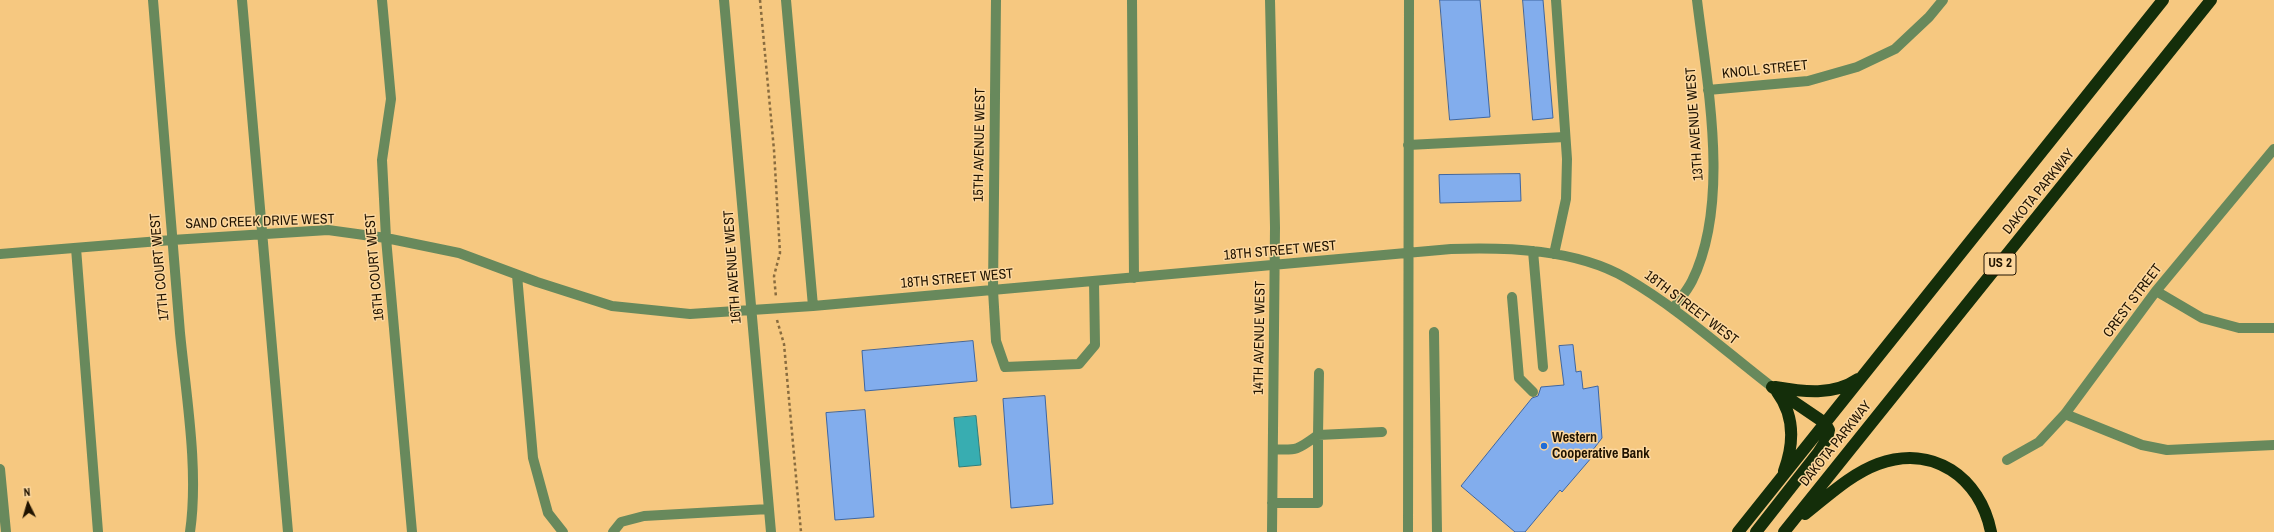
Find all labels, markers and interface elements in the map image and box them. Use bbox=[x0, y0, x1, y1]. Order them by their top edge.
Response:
street label: KNOLL STREET bbox=[1721, 57, 1809, 83]
street label: 13TH AVENUE WEST bbox=[1683, 67, 1707, 181]
street label: 15TH AVENUE WEST bbox=[971, 88, 989, 202]
street label: DAKOTA PARKWAY bbox=[1999, 146, 2079, 238]
street label: 16TH AVENUE WEST bbox=[721, 210, 745, 324]
street label: SAND CREEK DRIVE WEST bbox=[185, 211, 335, 233]
street label: 17TH COURT WEST bbox=[147, 212, 173, 322]
street label: 16TH COURT WEST bbox=[362, 212, 388, 322]
street label: 18TH STREET WEST bbox=[1223, 238, 1337, 264]
road number: US 2 bbox=[1984, 253, 2016, 275]
street label: CREST STREET bbox=[2100, 261, 2166, 341]
street label: 18TH STREET WEST bbox=[900, 266, 1014, 292]
street label: 18TH STREET WEST bbox=[1641, 267, 1741, 349]
street label: 14TH AVENUE WEST bbox=[1251, 281, 1269, 395]
street label: DAKOTA PARKWAY bbox=[1796, 398, 1876, 490]
place label: Western Cooperative Bank bbox=[1552, 430, 1650, 462]
marker: Western Cooperative Bank bbox=[1539, 441, 1549, 451]
north arrow bbox=[8, 484, 48, 524]
text: N bbox=[23, 485, 31, 499]

